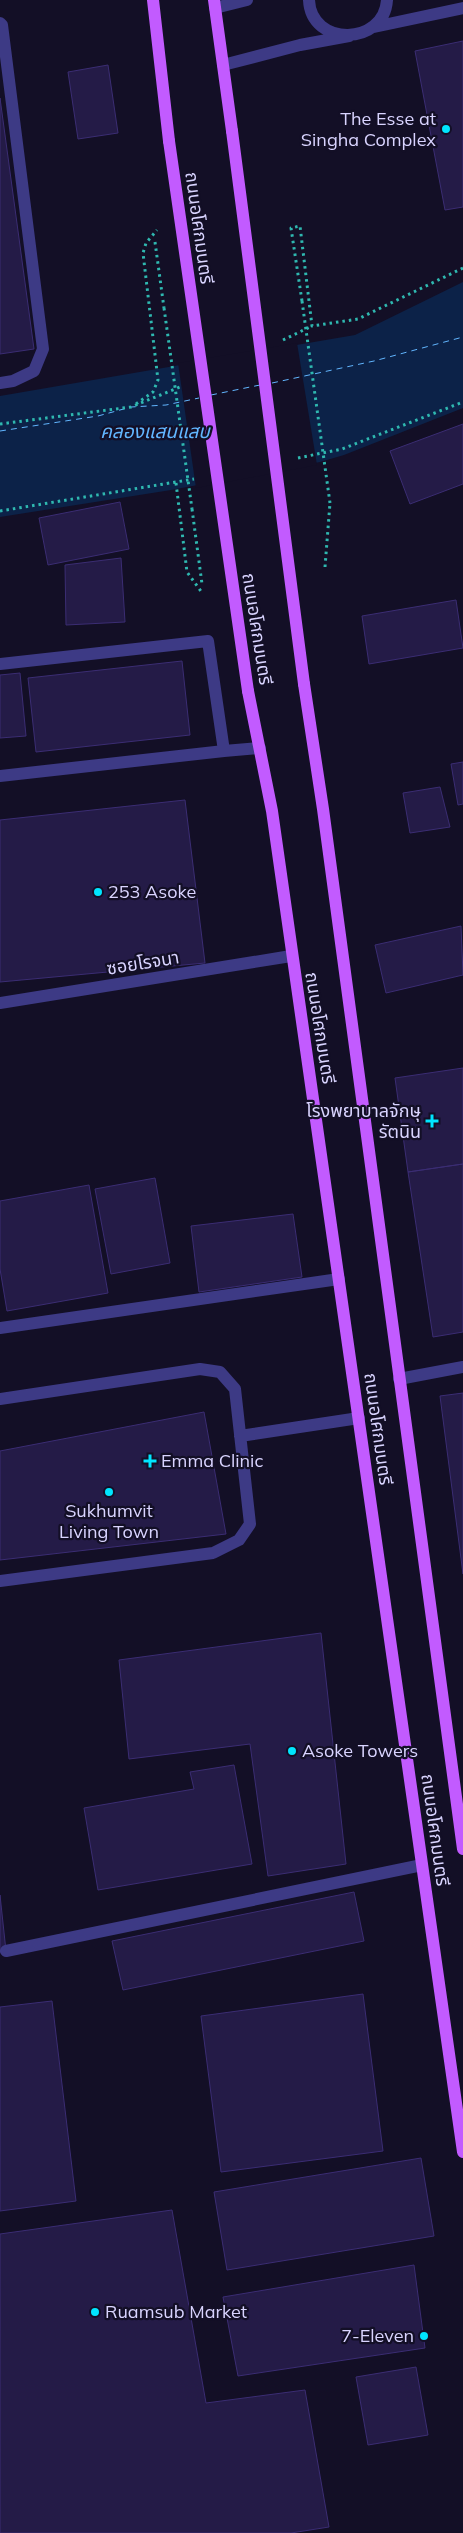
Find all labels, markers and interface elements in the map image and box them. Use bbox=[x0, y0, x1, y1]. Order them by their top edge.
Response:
place label: The Esse at Singha Complex bbox=[301, 107, 436, 151]
marker: The Esse at Singha Complex bbox=[440, 123, 452, 135]
street label: ถนนอโศกมนตรี bbox=[180, 170, 219, 286]
water label: คลองแสนแสบ bbox=[100, 419, 211, 443]
street label: ถนนอโศกมนตรี bbox=[237, 571, 278, 687]
place label: 253 Asoke bbox=[108, 880, 196, 903]
marker: 253 Asoke bbox=[92, 886, 104, 898]
street label: ซอยโรจนา bbox=[105, 945, 181, 980]
street label: ถนนอโศกมนตรี bbox=[300, 970, 341, 1086]
place label: โรงพยาบาลจักษุ รัตนิน bbox=[306, 1099, 421, 1143]
marker: โรงพยาบาลจักษุ รัตนิน bbox=[425, 1114, 439, 1128]
street label: ถนนอโศกมนตรี bbox=[359, 1371, 398, 1487]
place label: Emma Clinic bbox=[161, 1449, 263, 1472]
marker: Emma Clinic bbox=[143, 1454, 157, 1468]
marker: Sukhumvit Living Town bbox=[103, 1486, 115, 1498]
place label: Sukhumvit Living Town bbox=[59, 1499, 159, 1543]
place label: Asoke Towers bbox=[302, 1739, 418, 1762]
marker: Asoke Towers bbox=[286, 1745, 298, 1757]
street label: ถนนอโศกมนตรี bbox=[416, 1772, 455, 1888]
place label: Ruamsub Market bbox=[105, 2300, 247, 2323]
marker: Ruamsub Market bbox=[89, 2306, 101, 2318]
place label: 7-Eleven bbox=[341, 2324, 414, 2347]
marker: 7-Eleven bbox=[418, 2330, 430, 2342]

